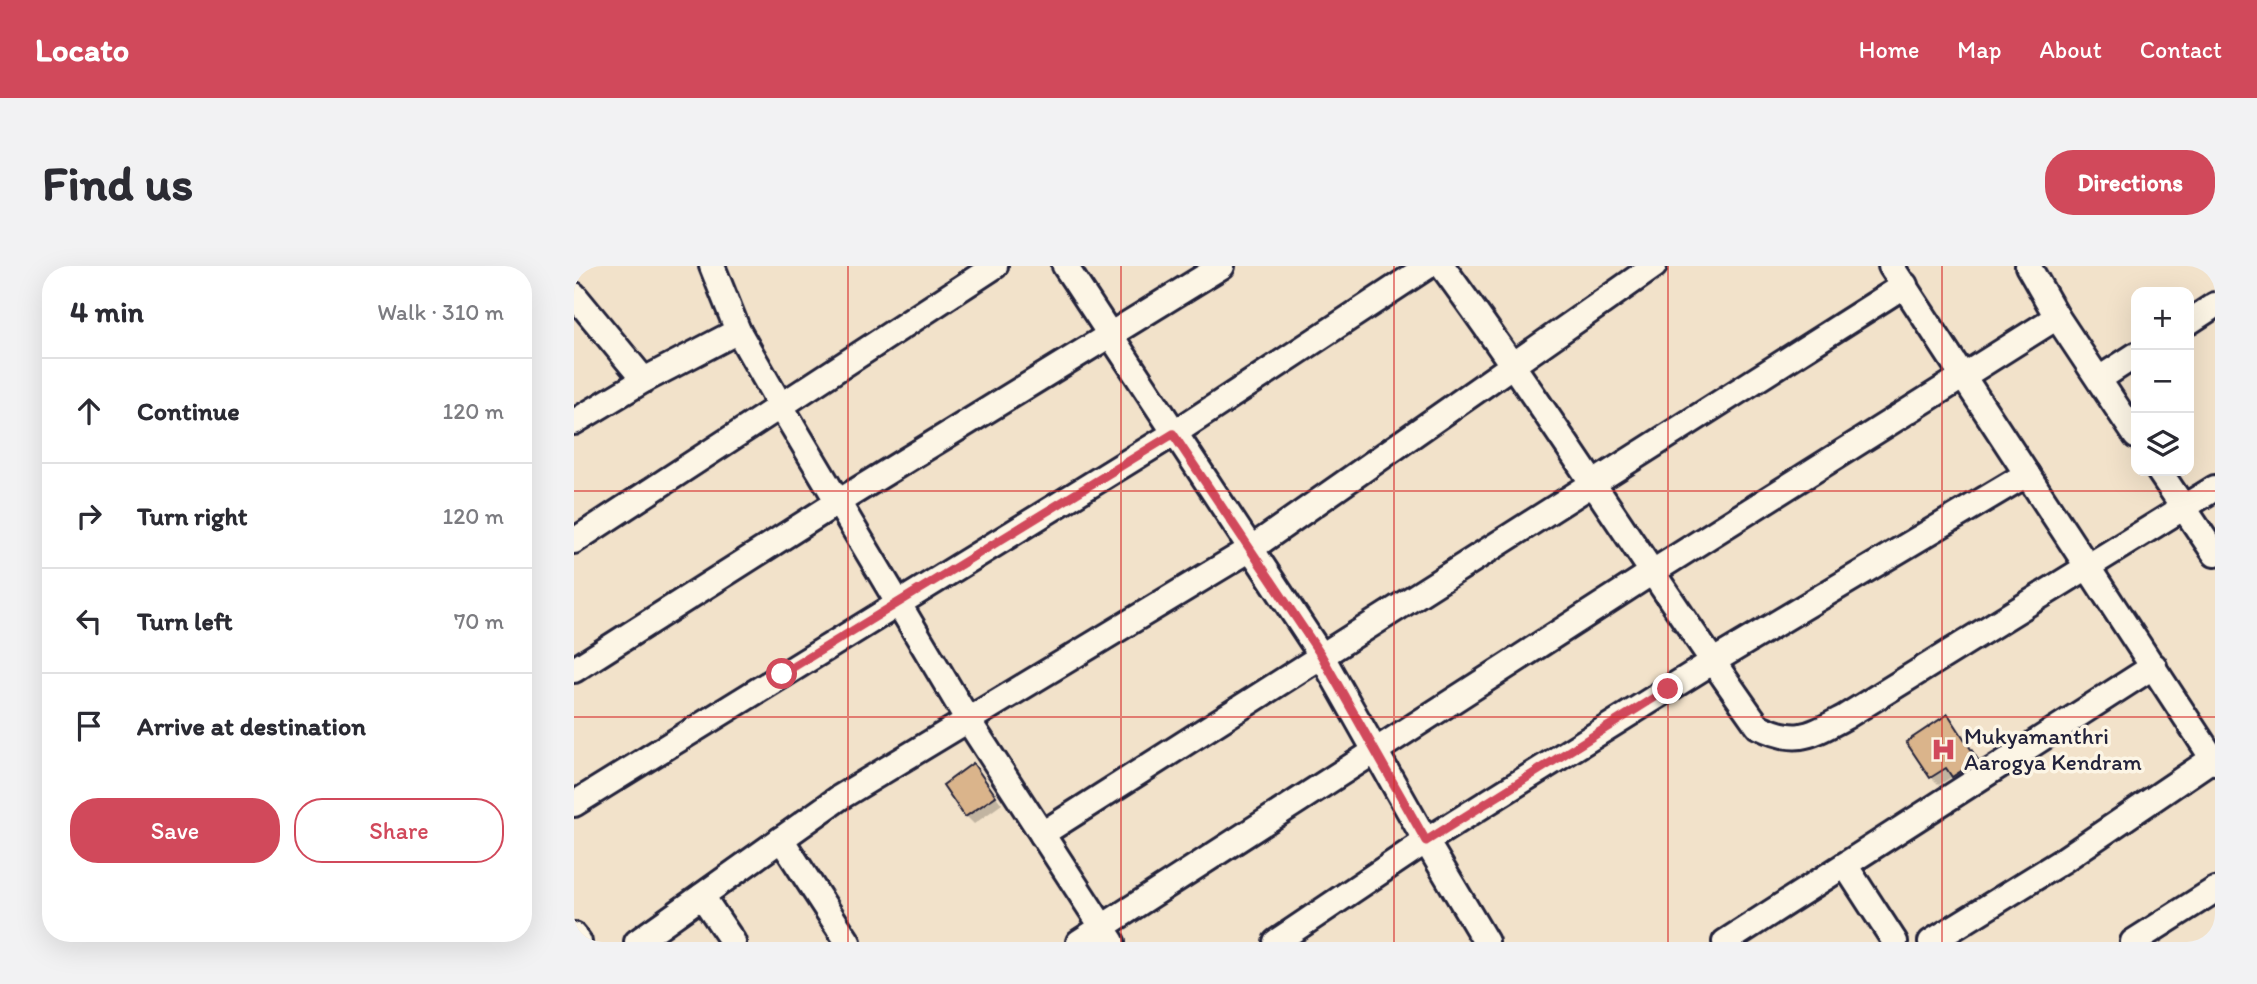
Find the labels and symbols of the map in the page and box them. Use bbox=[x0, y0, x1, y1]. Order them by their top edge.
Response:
route start bbox=[766, 658, 797, 689]
route end bbox=[1652, 673, 1683, 704]
place label: Mukyamanthri Aarogya Kendram bbox=[1964, 722, 2142, 776]
hospital icon: Mukyamanthri Aarogya Kendram bbox=[1930, 735, 1958, 763]

